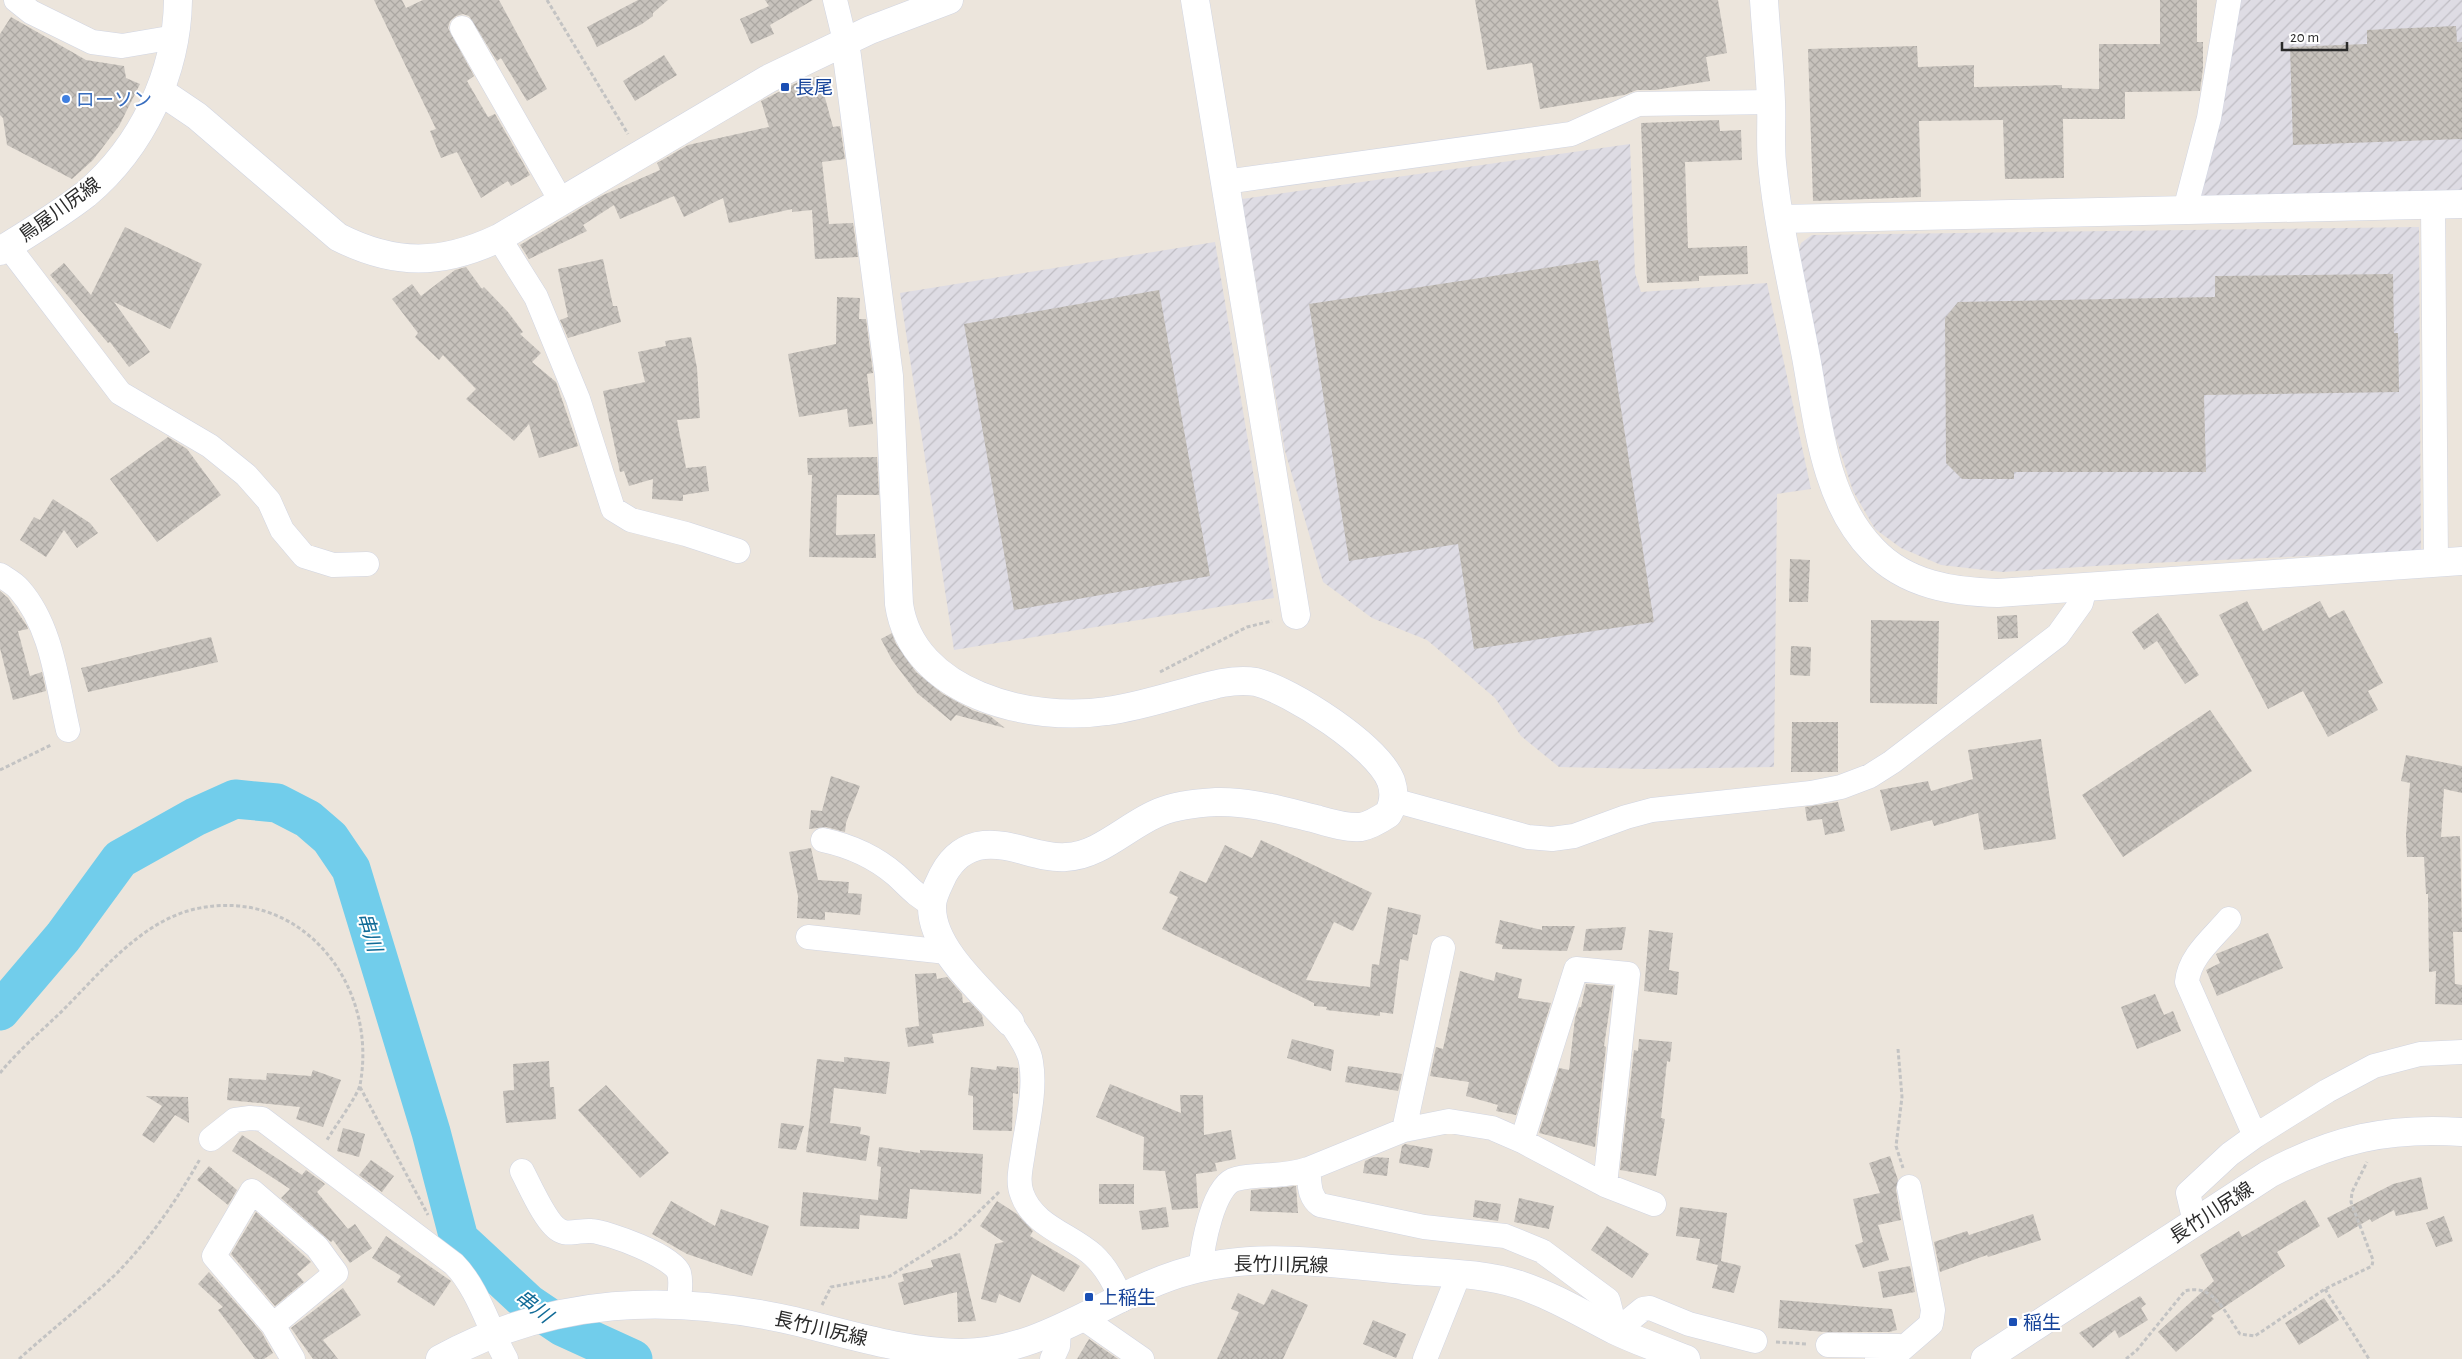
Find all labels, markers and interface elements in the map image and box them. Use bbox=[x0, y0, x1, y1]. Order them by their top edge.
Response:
scale bar bbox=[2282, 20, 2347, 52]
text: 20 m bbox=[2290, 30, 2319, 45]
place label: 長尾 bbox=[795, 78, 833, 98]
marker: 長尾 bbox=[779, 81, 791, 93]
place label: ローソン bbox=[76, 91, 152, 110]
marker: ローソン bbox=[60, 93, 72, 105]
street label: 鳥屋川尻線 bbox=[15, 174, 104, 246]
water label: 串川 bbox=[354, 910, 386, 956]
street label: 長竹川尻線 bbox=[2166, 1178, 2257, 1247]
street label: 長竹川尻線 bbox=[1233, 1253, 1329, 1276]
water label: 串川 bbox=[511, 1286, 557, 1328]
place label: 上稲生 bbox=[1099, 1288, 1156, 1308]
marker: 上稲生 bbox=[1083, 1291, 1095, 1303]
street label: 長竹川尻線 bbox=[772, 1308, 870, 1349]
place label: 稲生 bbox=[2023, 1313, 2061, 1333]
marker: 稲生 bbox=[2007, 1316, 2019, 1328]

